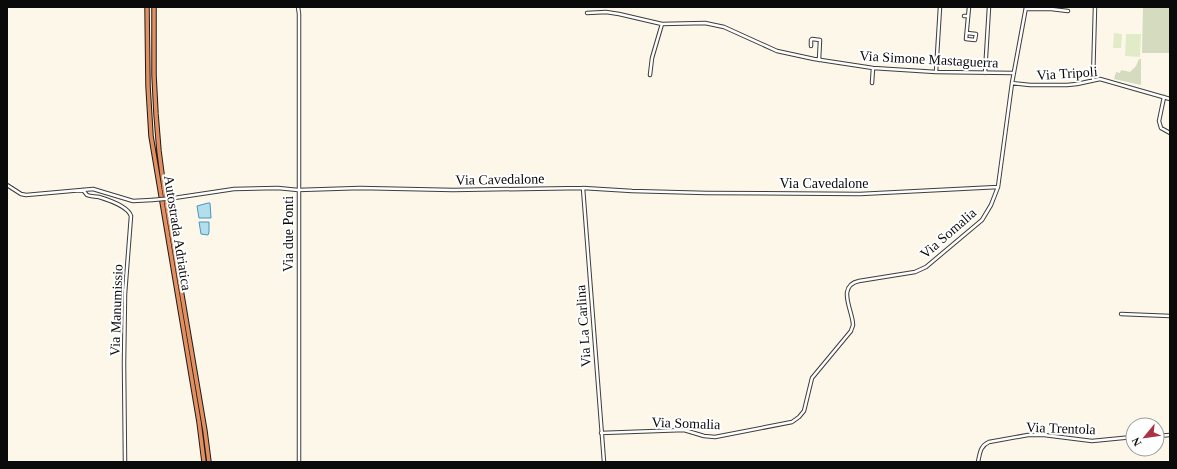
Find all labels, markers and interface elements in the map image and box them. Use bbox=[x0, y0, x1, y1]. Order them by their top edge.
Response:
street label: Via Simone Mastaguerra bbox=[859, 48, 1000, 71]
street label: Via Tripoli bbox=[1036, 64, 1098, 83]
street label: Via Cavedalone bbox=[455, 171, 545, 188]
street label: Autostrada Adriatica bbox=[161, 174, 194, 292]
street label: Via Cavedalone bbox=[780, 176, 868, 191]
street label: Via due Ponti bbox=[281, 196, 296, 272]
street label: Via Somalia bbox=[917, 205, 980, 262]
street label: Via Manumissio bbox=[107, 264, 126, 356]
street label: Via La Carlina bbox=[573, 284, 594, 368]
street label: Via Somalia bbox=[651, 415, 721, 432]
north arrow bbox=[1125, 417, 1165, 457]
street label: Via Trentola bbox=[1026, 420, 1097, 437]
text: N bbox=[1129, 435, 1143, 448]

